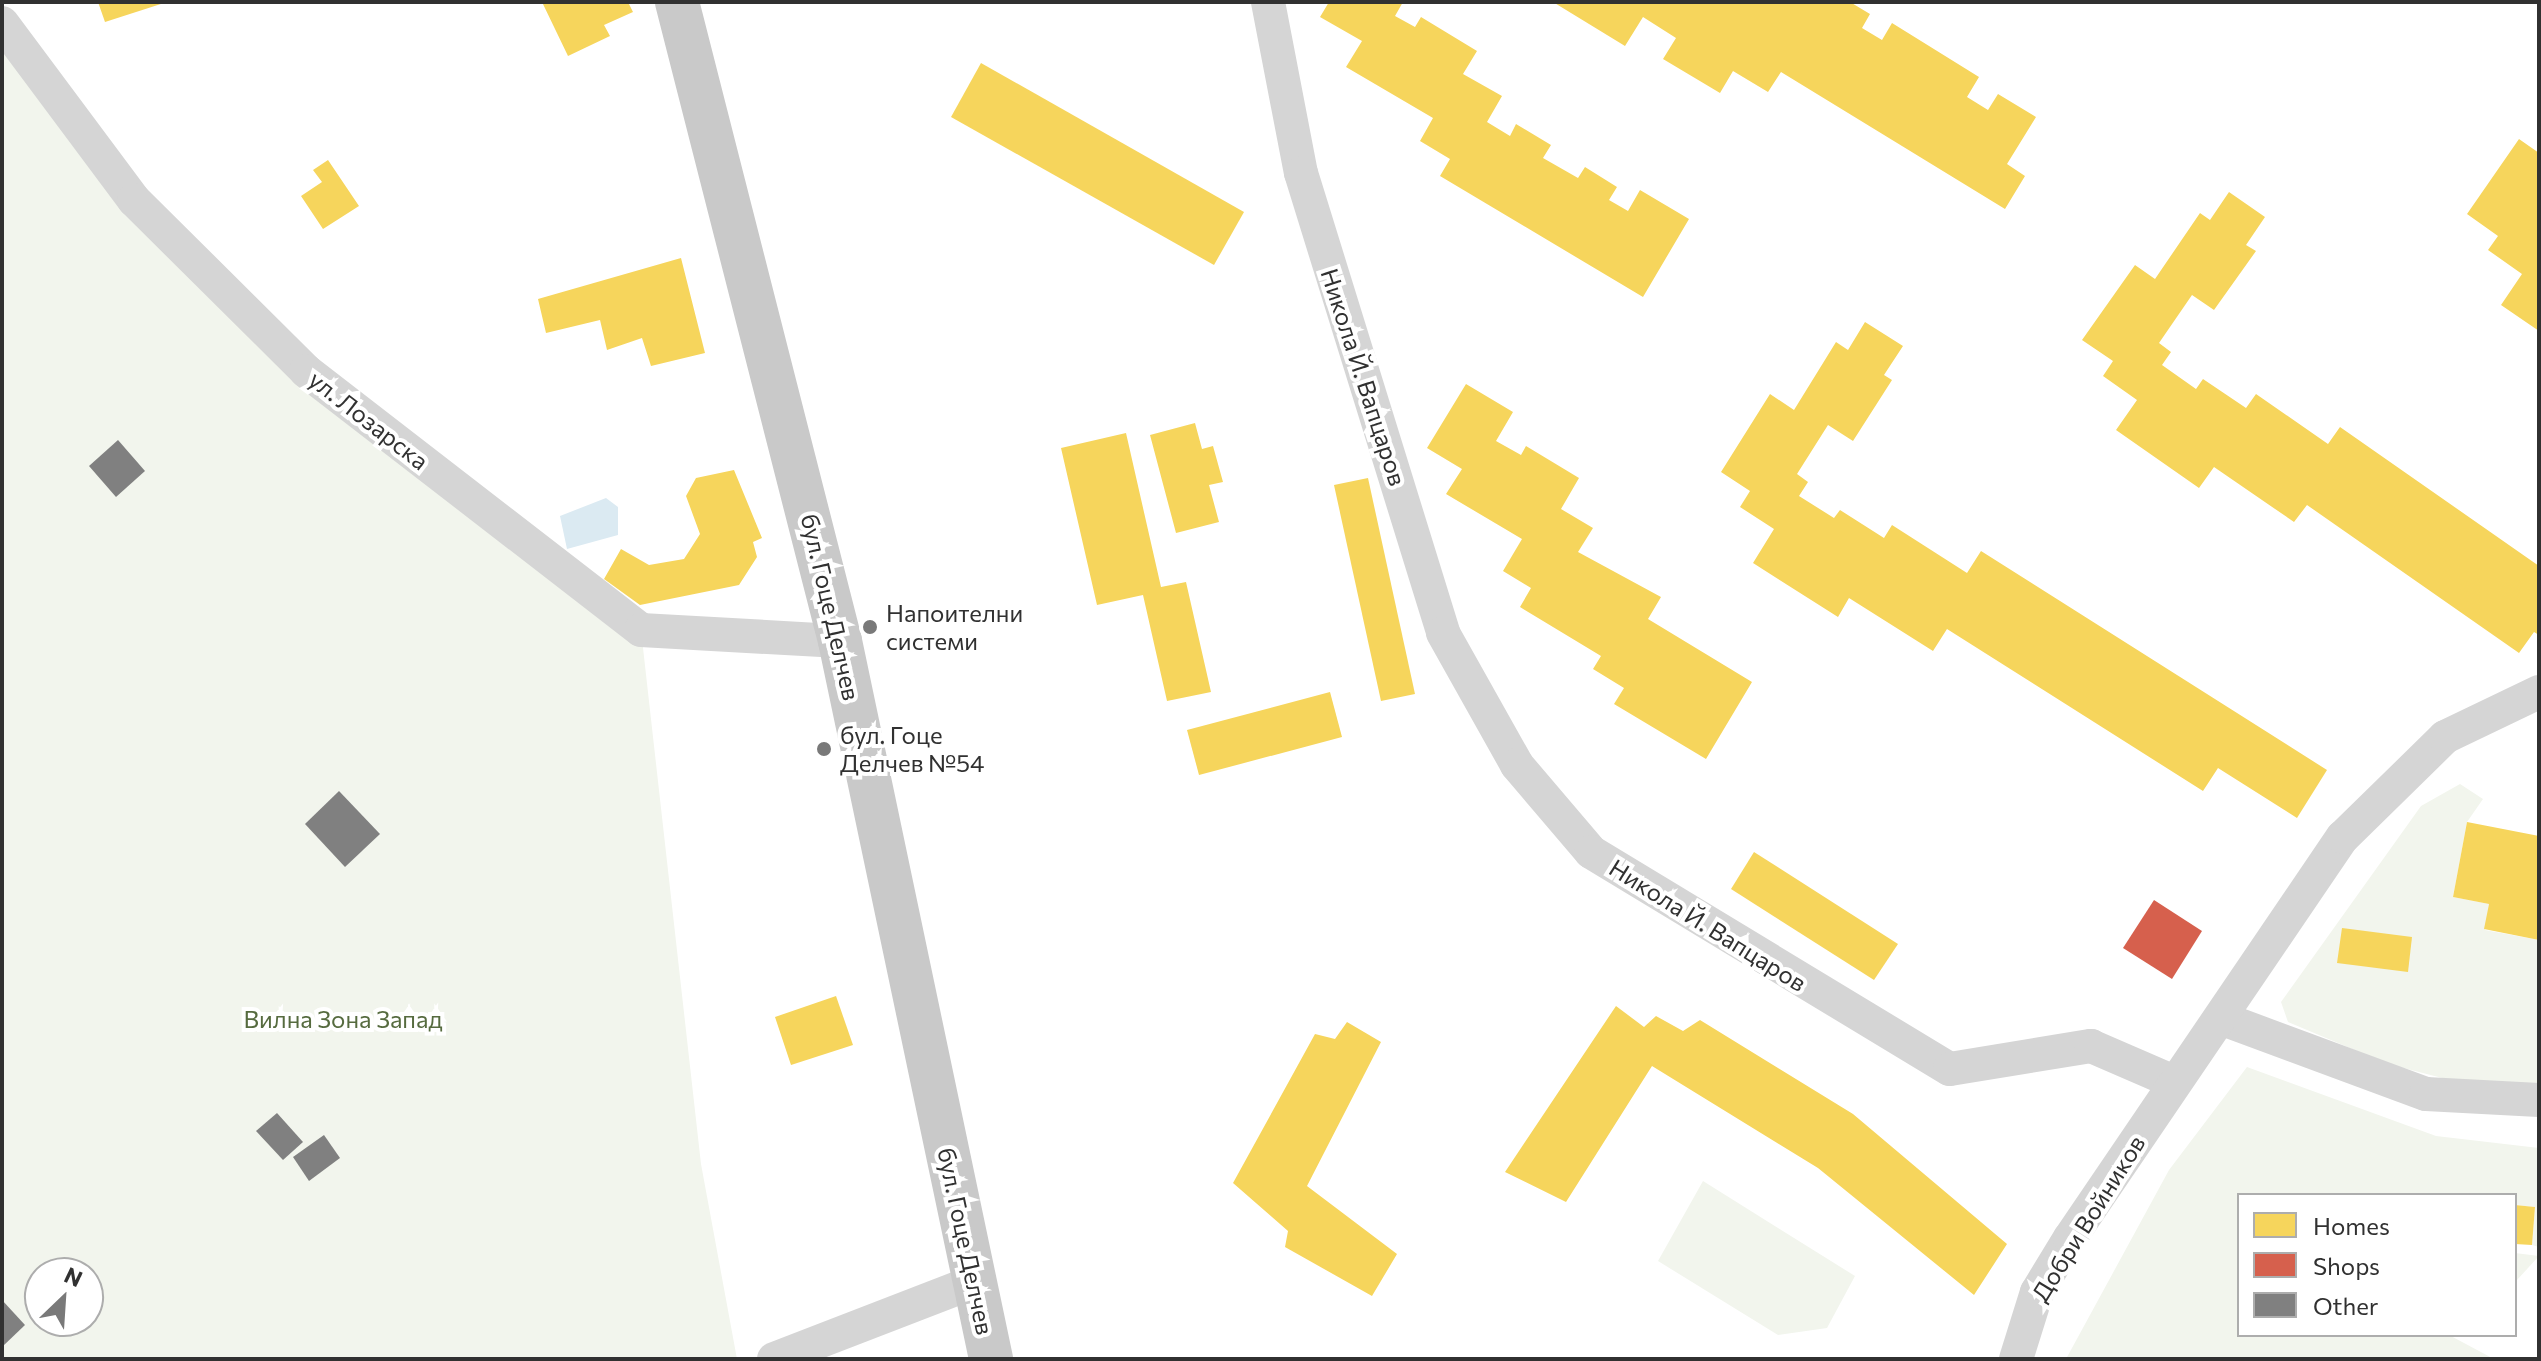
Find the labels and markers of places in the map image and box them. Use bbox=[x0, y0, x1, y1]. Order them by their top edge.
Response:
place label: Напоителни системи bbox=[886, 599, 1023, 655]
marker: Напоителни системи bbox=[861, 618, 879, 636]
place label: бул. Гоце Делчев №54 bbox=[840, 721, 984, 777]
marker: бул. Гоце Делчев №54 bbox=[815, 740, 833, 758]

